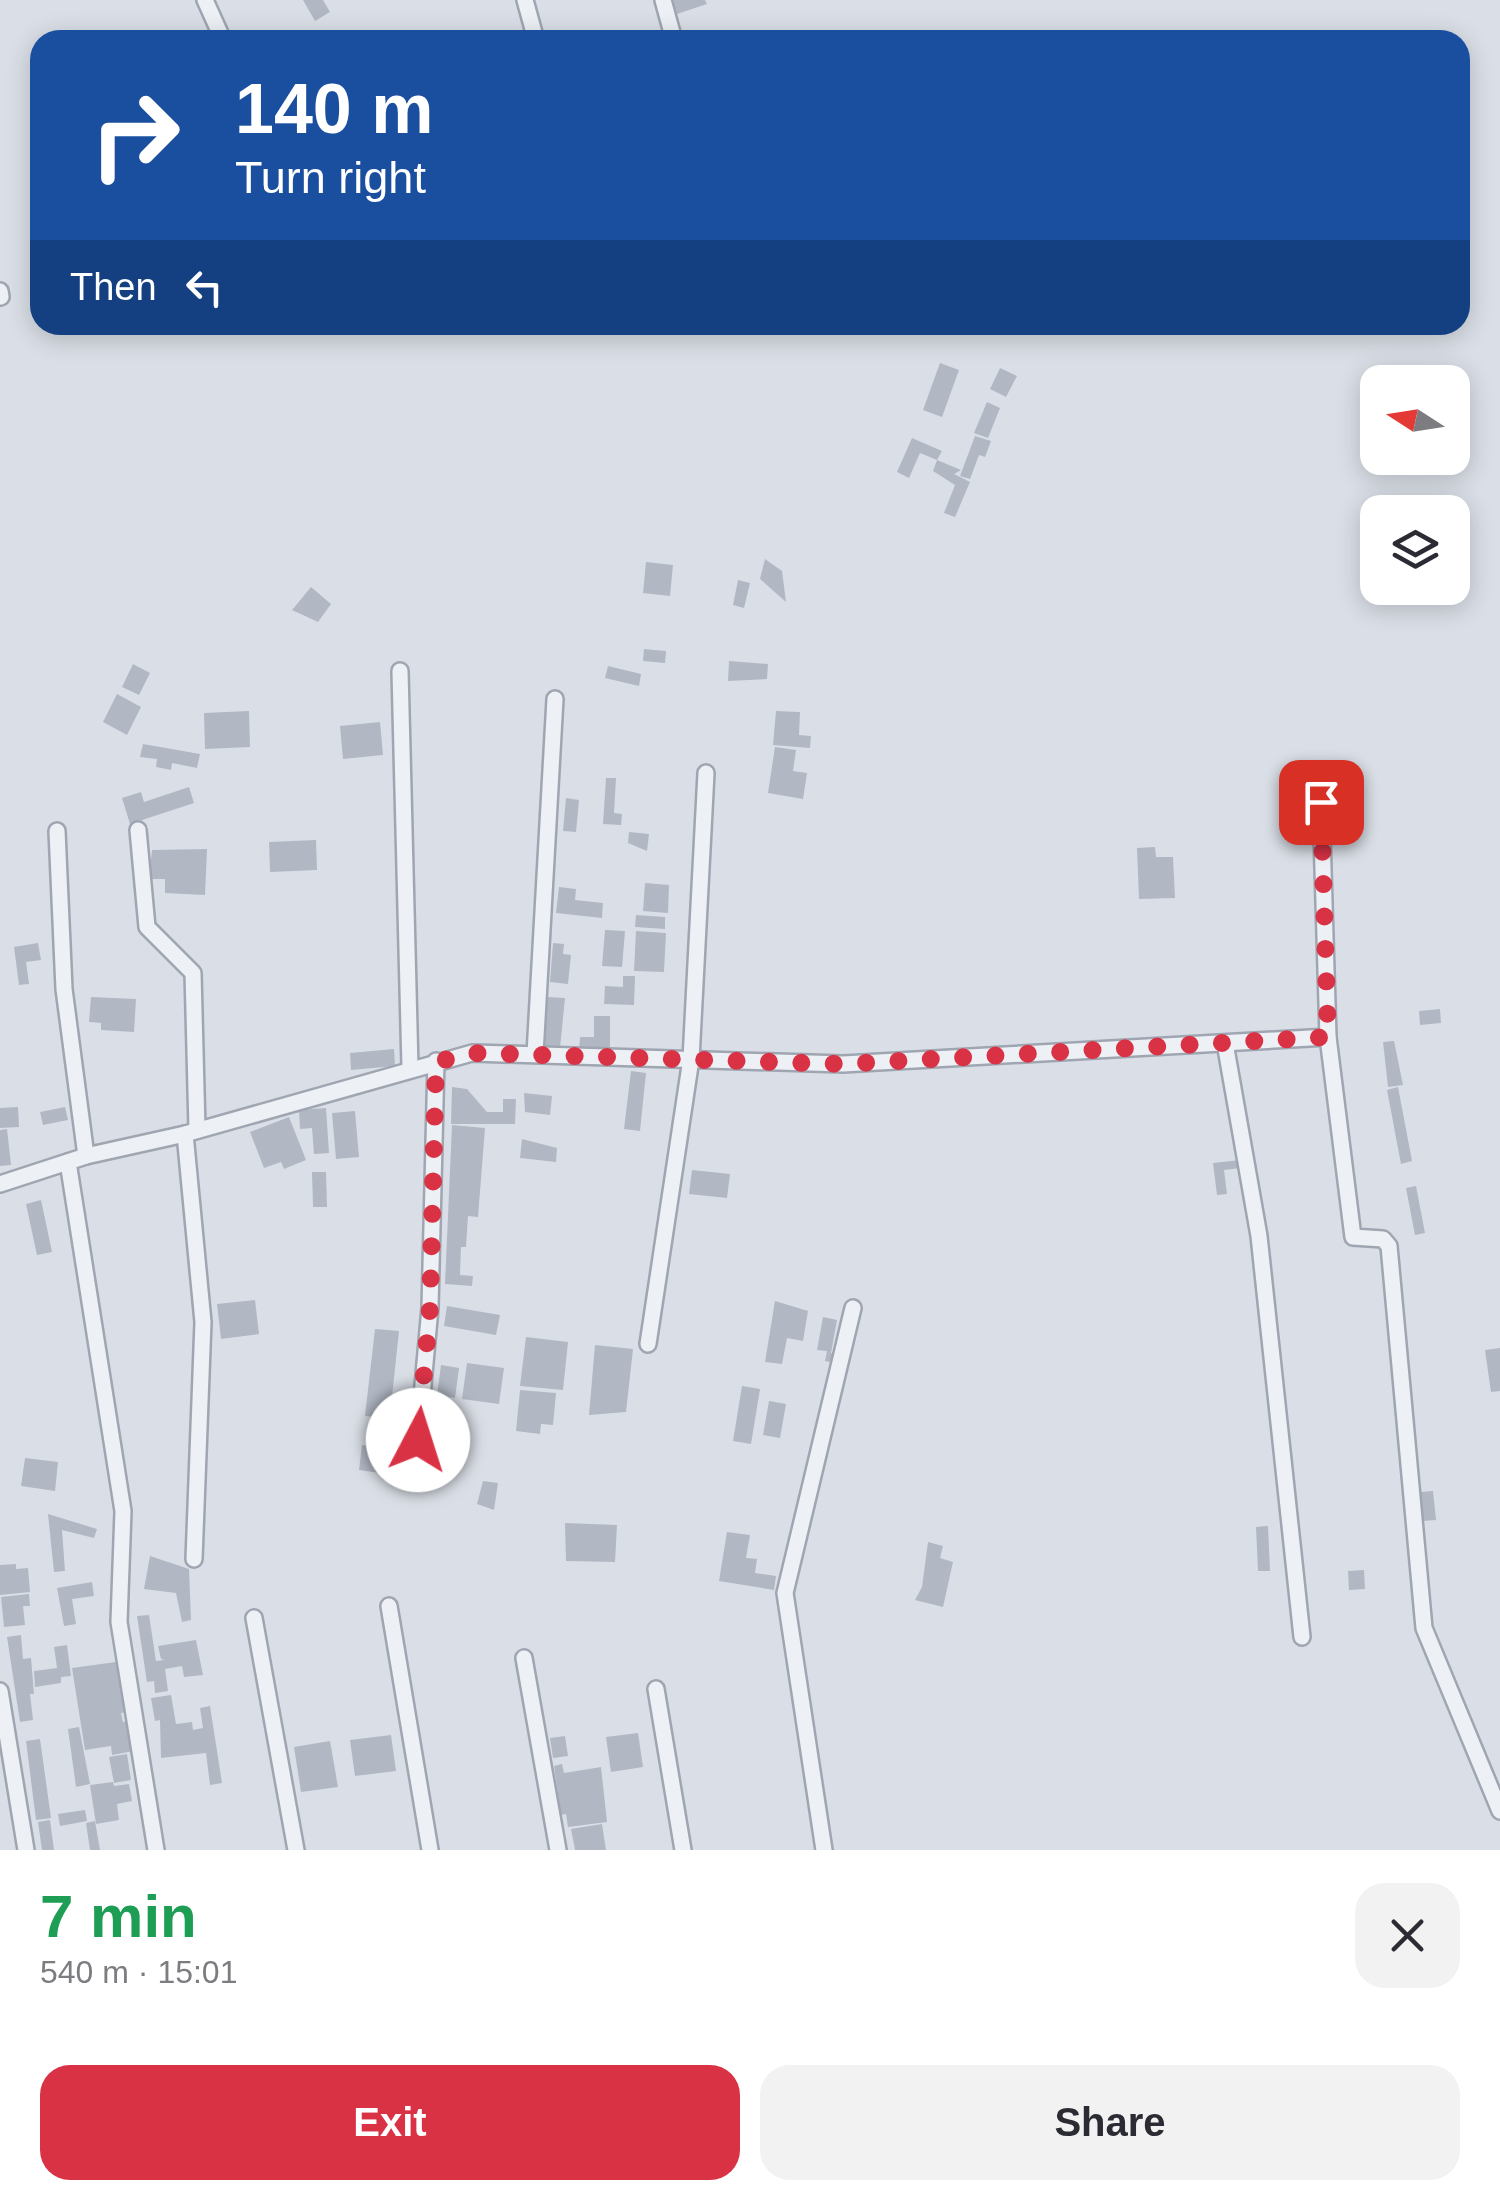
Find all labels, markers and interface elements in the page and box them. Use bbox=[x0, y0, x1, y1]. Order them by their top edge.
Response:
icon: right bbox=[70, 70, 200, 200]
text: 140 m bbox=[235, 70, 433, 148]
text: Turn right bbox=[235, 152, 426, 203]
icon: left bbox=[177, 260, 232, 315]
text: Then bbox=[70, 266, 157, 308]
north arrow bbox=[1360, 365, 1470, 475]
map controls bbox=[1360, 365, 1470, 605]
button: layers bbox=[1360, 495, 1470, 605]
pin bbox=[1279, 760, 1364, 845]
icon: arrive bbox=[1294, 775, 1349, 830]
position arrow bbox=[366, 1388, 470, 1492]
text: 7 min bbox=[40, 1883, 197, 1950]
button: close bbox=[1355, 1883, 1460, 1988]
text: 540 m · 15:01 bbox=[40, 1954, 237, 1990]
button: Exit bbox=[40, 2065, 740, 2180]
button: Share bbox=[760, 2065, 1460, 2180]

